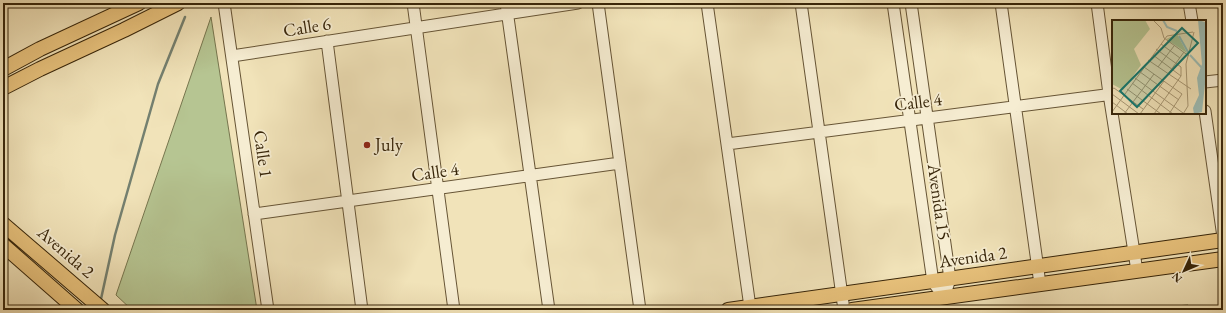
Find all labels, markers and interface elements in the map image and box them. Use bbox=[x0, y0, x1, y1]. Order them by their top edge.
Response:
street label: Calle 6 bbox=[281, 11, 333, 42]
inset map bbox=[1112, 20, 1206, 114]
street label: Calle 4 bbox=[893, 87, 943, 116]
street label: Calle 1 bbox=[249, 129, 278, 179]
place label: July bbox=[373, 133, 403, 156]
marker: July bbox=[362, 140, 372, 150]
street label: Calle 4 bbox=[410, 157, 461, 186]
street label: Avenida 15 bbox=[923, 161, 956, 242]
street label: Avenida 2 bbox=[32, 220, 100, 283]
street label: Avenida 2 bbox=[937, 240, 1009, 273]
north arrow bbox=[1164, 251, 1204, 291]
text: N bbox=[1169, 270, 1185, 286]

